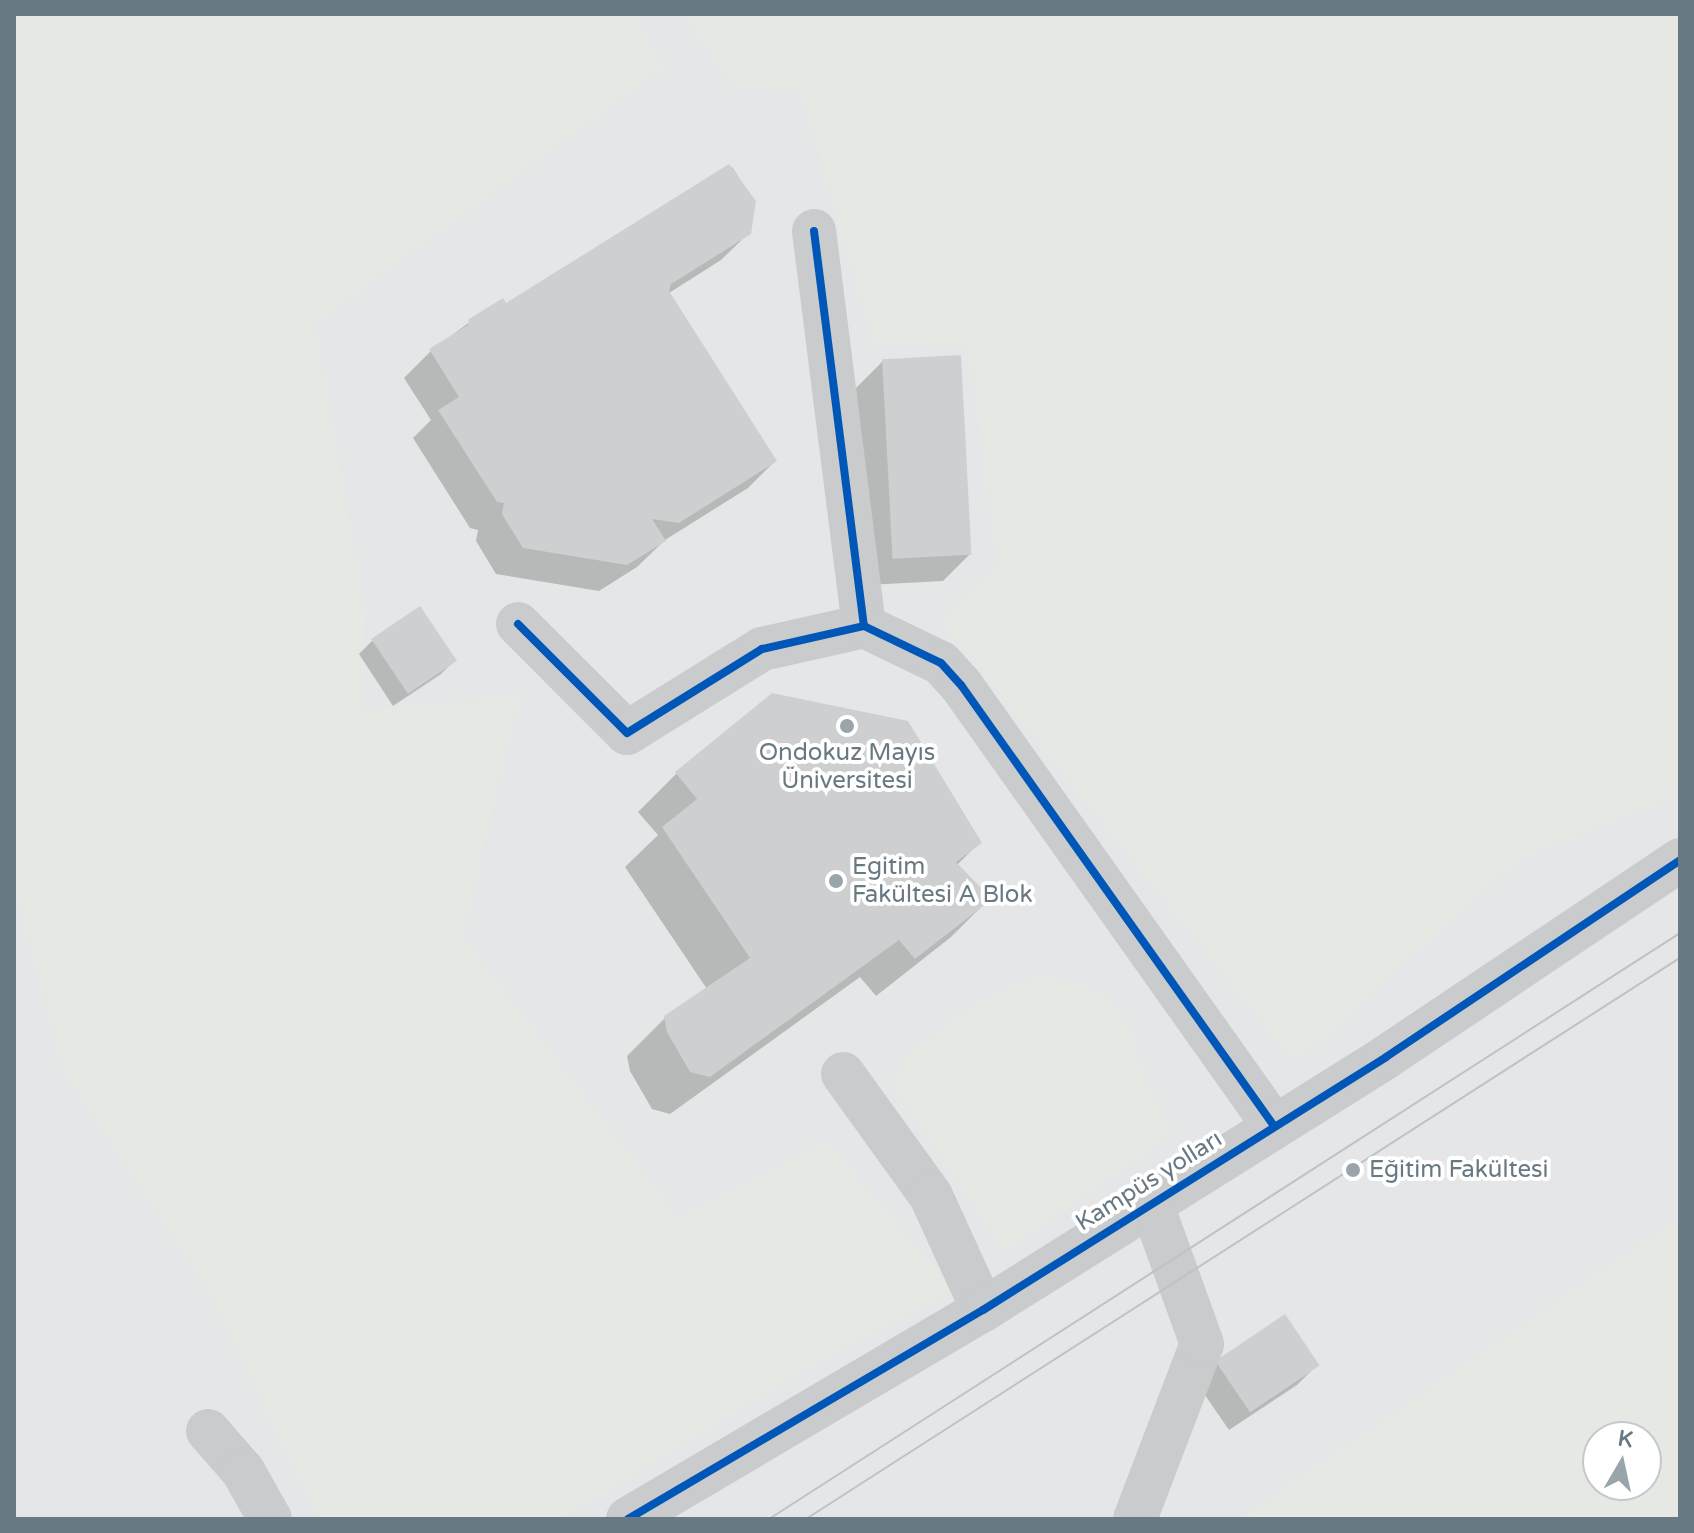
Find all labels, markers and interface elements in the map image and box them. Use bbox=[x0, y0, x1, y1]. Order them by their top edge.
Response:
marker: Ondokuz Mayıs Üniversitesi bbox=[838, 717, 856, 735]
place label: Ondokuz Mayıs Üniversitesi bbox=[759, 739, 935, 795]
place label: Egitim Fakültesi A Blok bbox=[852, 853, 1033, 909]
marker: Egitim Fakültesi A Blok bbox=[827, 872, 845, 890]
street label: Kampüs yolları bbox=[1071, 1125, 1227, 1237]
place label: Eğitim Fakültesi bbox=[1369, 1156, 1549, 1184]
marker: Eğitim Fakültesi bbox=[1344, 1161, 1362, 1179]
north arrow bbox=[1582, 1421, 1662, 1501]
text: K bbox=[1616, 1425, 1635, 1453]

